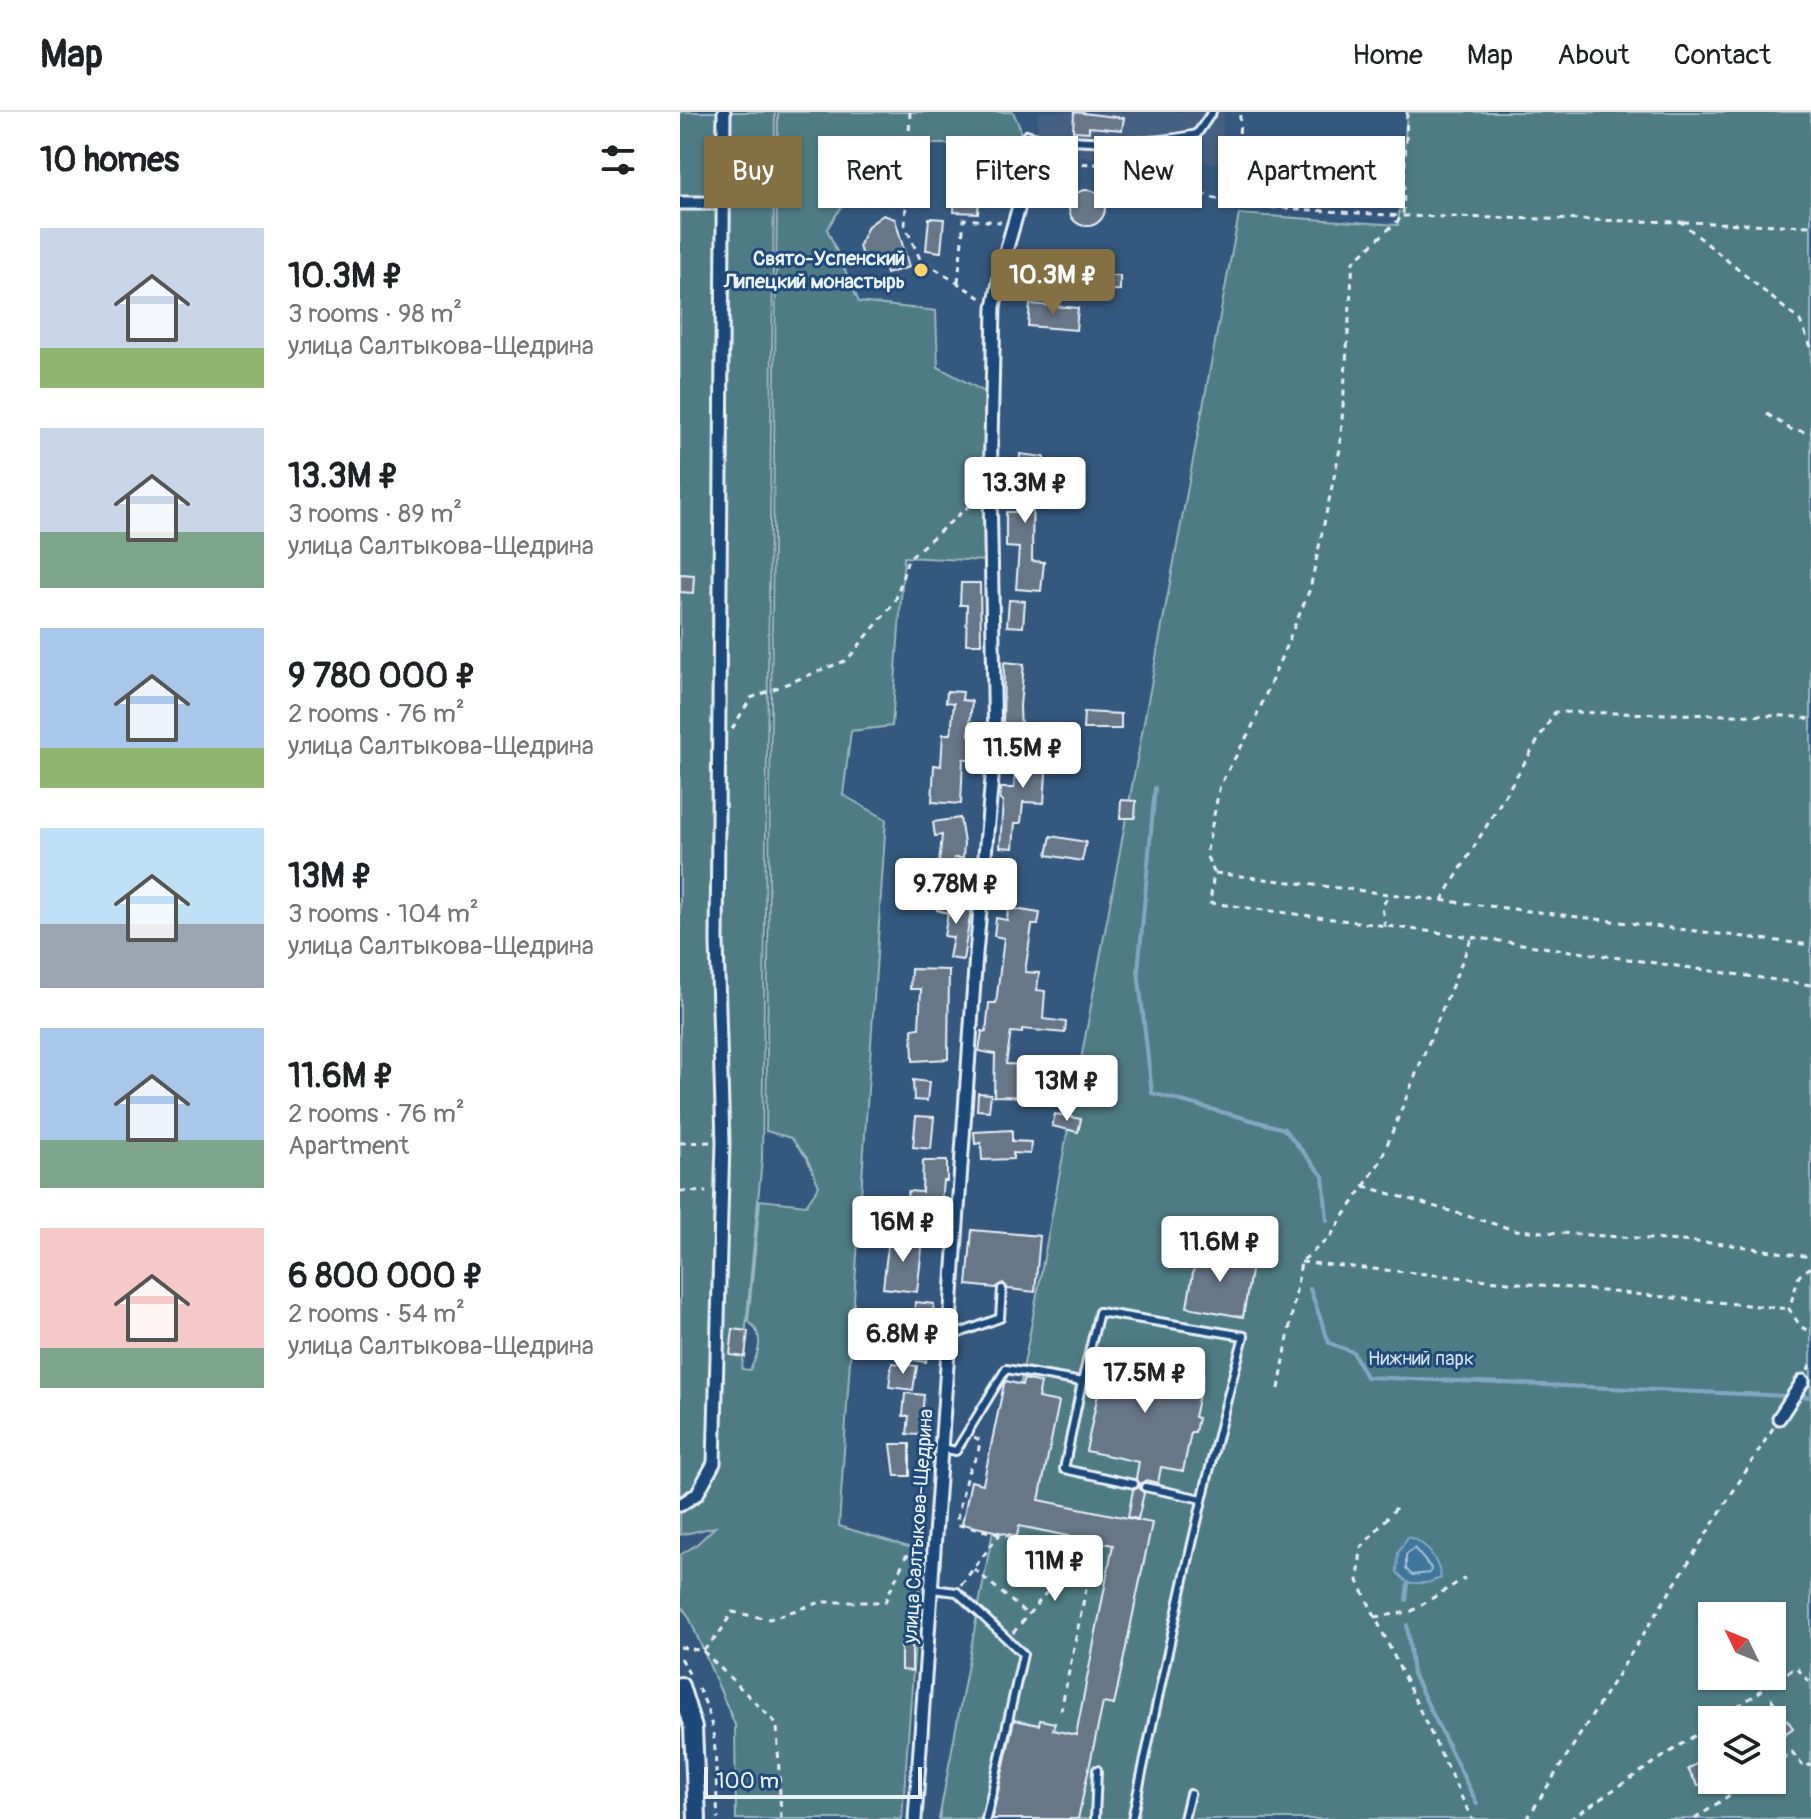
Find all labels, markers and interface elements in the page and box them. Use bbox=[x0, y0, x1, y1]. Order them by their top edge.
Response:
text: Map bbox=[40, 31, 103, 79]
text: Home bbox=[1352, 38, 1423, 73]
text: Map bbox=[1467, 38, 1513, 73]
text: About bbox=[1557, 38, 1630, 73]
text: Contact bbox=[1674, 38, 1771, 73]
chip: Buy bbox=[704, 136, 802, 208]
chip: Rent bbox=[818, 136, 930, 208]
chip: Filters bbox=[946, 136, 1078, 208]
chip: New bbox=[1094, 136, 1202, 208]
chip: Apartment bbox=[1218, 136, 1405, 208]
icon: filters bbox=[596, 138, 640, 182]
text: 10 homes bbox=[40, 139, 179, 182]
place label: Свято-Успенский Липецкий монастырь bbox=[723, 246, 905, 294]
pin: 10.3M ₽ bbox=[979, 249, 1127, 317]
text: 10.3M ₽ bbox=[288, 255, 403, 298]
text: 10.3M ₽ bbox=[1009, 259, 1097, 291]
icon: home bbox=[104, 260, 200, 356]
marker: Свято-Успенский Липецкий монастырь bbox=[912, 261, 930, 279]
text: 3 rooms · 98 m² bbox=[288, 298, 462, 330]
text: улица Салтыкова-Щедрина bbox=[288, 330, 594, 362]
text: 13.3M ₽ bbox=[288, 455, 399, 498]
pin: 13.3M ₽ bbox=[951, 457, 1099, 525]
icon: home bbox=[104, 460, 200, 556]
text: 13.3M ₽ bbox=[983, 467, 1067, 499]
text: 3 rooms · 89 m² bbox=[288, 498, 462, 530]
text: улица Салтыкова-Щедрина bbox=[288, 530, 594, 562]
text: 9 780 000 ₽ bbox=[288, 655, 476, 698]
icon: home bbox=[104, 660, 200, 756]
text: 2 rooms · 76 m² bbox=[288, 698, 465, 730]
pin: 11.5M ₽ bbox=[949, 722, 1097, 790]
text: улица Салтыкова-Щедрина bbox=[288, 730, 594, 762]
text: 11.5M ₽ bbox=[983, 732, 1063, 764]
text: 13M ₽ bbox=[288, 855, 373, 898]
pin: 9.78M ₽ bbox=[882, 858, 1030, 926]
icon: home bbox=[104, 860, 200, 956]
text: 9.78M ₽ bbox=[913, 868, 999, 900]
text: 3 rooms · 104 m² bbox=[288, 898, 479, 930]
text: улица Салтыкова-Щедрина bbox=[288, 930, 594, 962]
text: 11.6M ₽ bbox=[288, 1055, 394, 1098]
pin: 13M ₽ bbox=[1011, 1055, 1123, 1123]
icon: home bbox=[104, 1060, 200, 1156]
text: 13M ₽ bbox=[1035, 1065, 1099, 1097]
text: 2 rooms · 76 m² bbox=[288, 1098, 465, 1130]
text: Apartment bbox=[288, 1130, 409, 1162]
pin: 16M ₽ bbox=[847, 1196, 959, 1264]
text: 16M ₽ bbox=[870, 1206, 936, 1238]
pin: 11.6M ₽ bbox=[1146, 1216, 1294, 1284]
text: 11.6M ₽ bbox=[1179, 1226, 1261, 1258]
text: 6 800 000 ₽ bbox=[288, 1255, 484, 1298]
icon: home bbox=[104, 1260, 200, 1356]
text: 2 rooms · 54 m² bbox=[288, 1298, 465, 1330]
pin: 6.8M ₽ bbox=[838, 1308, 968, 1376]
text: 6.8M ₽ bbox=[866, 1318, 940, 1350]
text: улица Салтыкова-Щедрина bbox=[288, 1330, 594, 1362]
park label: Нижний парк bbox=[1368, 1346, 1474, 1371]
pin: 17.5M ₽ bbox=[1071, 1347, 1219, 1415]
text: 17.5M ₽ bbox=[1103, 1357, 1187, 1389]
street label: улица Салтыкова-Щедрина bbox=[897, 1408, 939, 1645]
pin: 11M ₽ bbox=[999, 1535, 1111, 1603]
text: 11M ₽ bbox=[1025, 1545, 1085, 1577]
north arrow bbox=[1698, 1602, 1786, 1690]
map controls bbox=[1698, 1602, 1786, 1794]
button: layers bbox=[1698, 1706, 1786, 1794]
scale bar bbox=[704, 1763, 922, 1799]
text: 100 m bbox=[716, 1767, 779, 1795]

